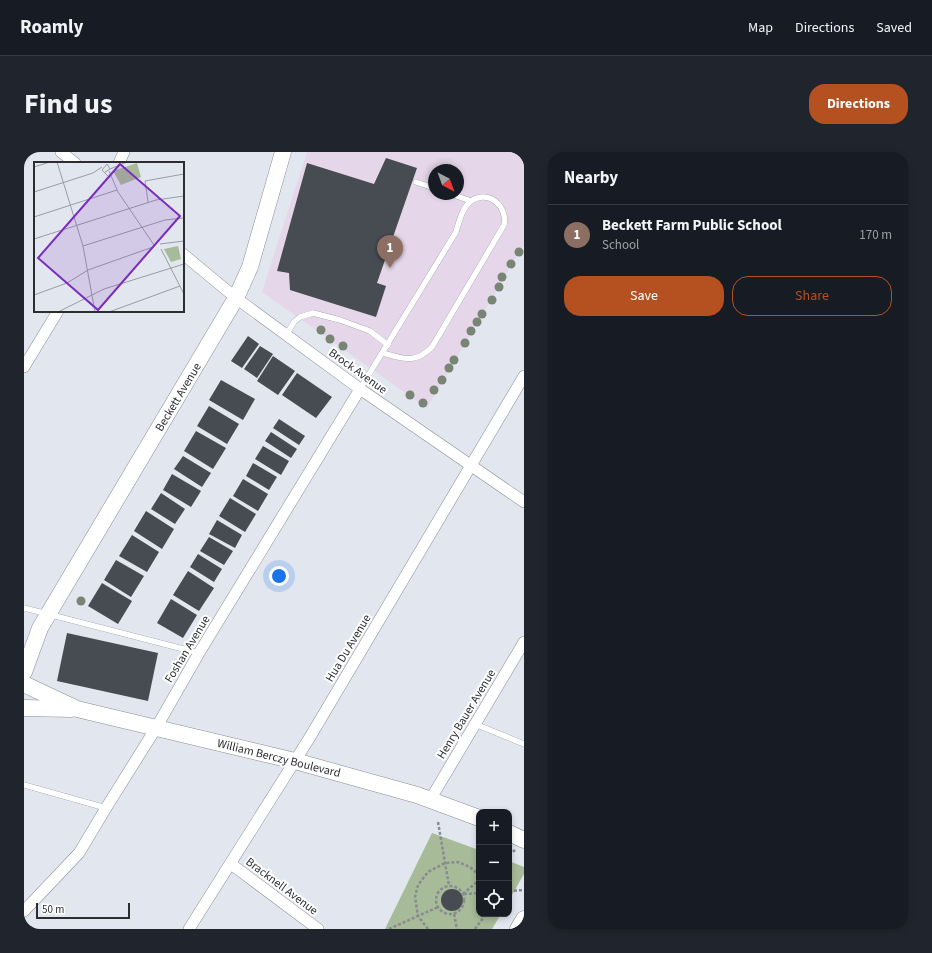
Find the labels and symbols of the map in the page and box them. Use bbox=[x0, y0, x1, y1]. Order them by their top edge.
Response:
inset map bbox=[34, 162, 184, 312]
north arrow bbox=[428, 164, 464, 200]
pin: 1 bbox=[377, 235, 403, 268]
street label: Brock Avenue bbox=[325, 344, 390, 398]
street label: Beckett Avenue bbox=[151, 360, 206, 435]
your location bbox=[269, 566, 289, 586]
street label: Hua Du Avenue bbox=[322, 611, 375, 685]
street label: Foshan Avenue bbox=[161, 612, 214, 686]
street label: Henry Bauer Avenue bbox=[433, 666, 500, 762]
street label: William Berczy Boulevard bbox=[215, 735, 342, 782]
street label: Bracknell Avenue bbox=[242, 854, 321, 919]
scale bar bbox=[36, 901, 130, 920]

